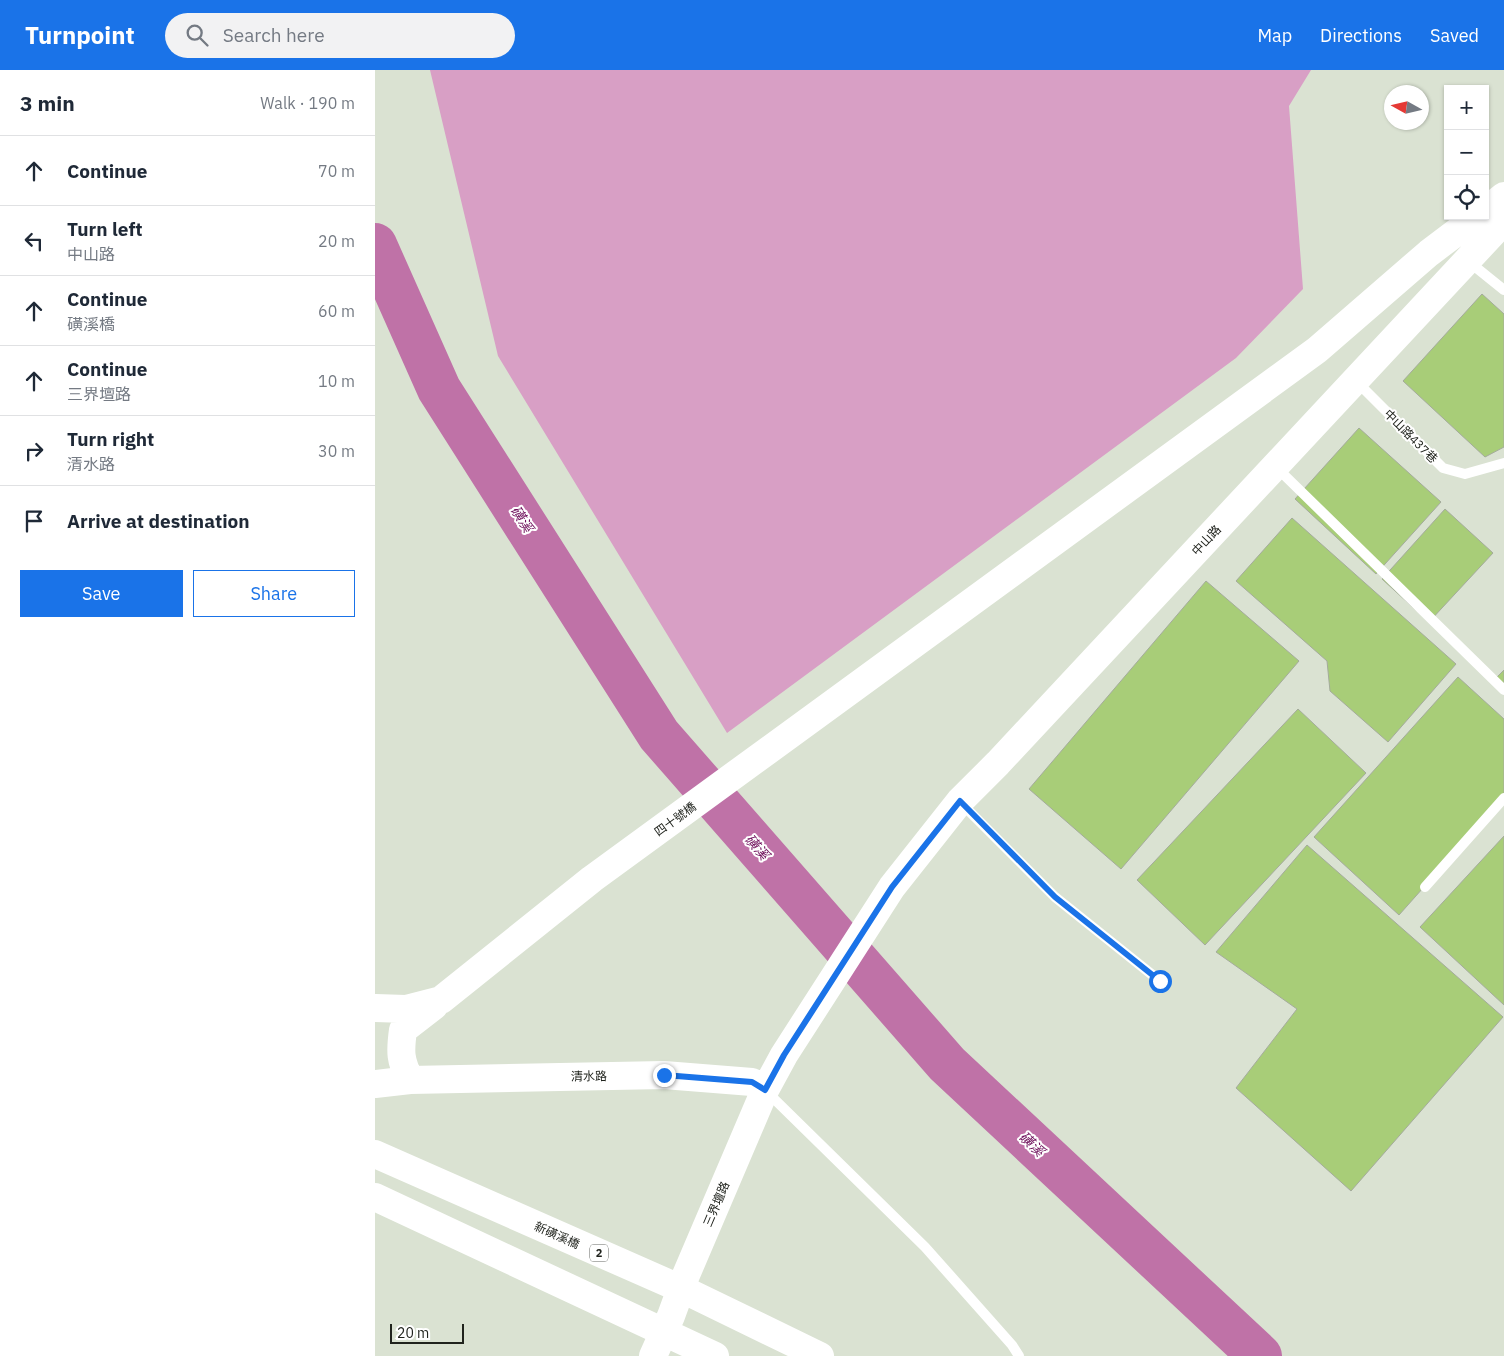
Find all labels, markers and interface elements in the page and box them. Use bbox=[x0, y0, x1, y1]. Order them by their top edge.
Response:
search box bbox=[165, 13, 515, 58]
text: Turnpoint bbox=[25, 19, 135, 51]
icon: search bbox=[183, 21, 211, 49]
text: Search here bbox=[223, 23, 325, 47]
text: Map bbox=[1257, 24, 1292, 47]
text: Directions bbox=[1320, 24, 1402, 47]
text: Saved bbox=[1430, 24, 1479, 47]
north arrow bbox=[1384, 85, 1429, 130]
map controls bbox=[1444, 85, 1489, 220]
button: + bbox=[1444, 85, 1489, 130]
text: 3 min bbox=[20, 89, 75, 117]
text: Walk · 190 m bbox=[260, 93, 355, 113]
button: − bbox=[1444, 130, 1489, 175]
icon: ahead bbox=[20, 157, 48, 185]
text: Continue bbox=[67, 159, 147, 183]
text: 70 m bbox=[318, 161, 355, 181]
button: locate bbox=[1444, 175, 1489, 220]
text: Turn left bbox=[67, 217, 143, 241]
icon: left bbox=[20, 227, 48, 255]
text: 20 m bbox=[318, 231, 355, 251]
text: 中山路 bbox=[67, 244, 115, 264]
text: Continue bbox=[67, 287, 147, 311]
icon: ahead bbox=[20, 297, 48, 325]
text: 60 m bbox=[318, 301, 355, 321]
text: 磺溪橋 bbox=[67, 314, 115, 334]
text: Continue bbox=[67, 357, 147, 381]
icon: ahead bbox=[20, 367, 48, 395]
text: 10 m bbox=[318, 371, 355, 391]
text: 三界壇路 bbox=[67, 384, 131, 404]
street label: 中山路437巷 bbox=[1381, 406, 1441, 466]
text: Turn right bbox=[67, 427, 154, 451]
icon: right bbox=[20, 437, 48, 465]
text: 30 m bbox=[318, 441, 355, 461]
text: 清水路 bbox=[67, 454, 115, 474]
water label: 磺溪 bbox=[507, 502, 538, 537]
icon: arrive bbox=[20, 507, 48, 535]
text: Arrive at destination bbox=[67, 509, 250, 533]
street label: 中山路 bbox=[1188, 522, 1224, 558]
button: Save bbox=[20, 570, 183, 617]
button: Share bbox=[193, 570, 355, 617]
street label: 四十號橋 bbox=[651, 799, 699, 839]
water label: 磺溪 bbox=[741, 831, 774, 865]
route start bbox=[1149, 970, 1172, 993]
route end bbox=[653, 1064, 676, 1087]
street label: 清水路 bbox=[571, 1068, 607, 1084]
water label: 磺溪 bbox=[1016, 1128, 1050, 1161]
street label: 三界壇路 bbox=[700, 1179, 732, 1229]
street label: 新磺溪橋 bbox=[532, 1218, 582, 1252]
road number: 2 bbox=[590, 1244, 608, 1262]
scale bar bbox=[390, 1321, 464, 1344]
text: 20 m bbox=[397, 1324, 429, 1342]

